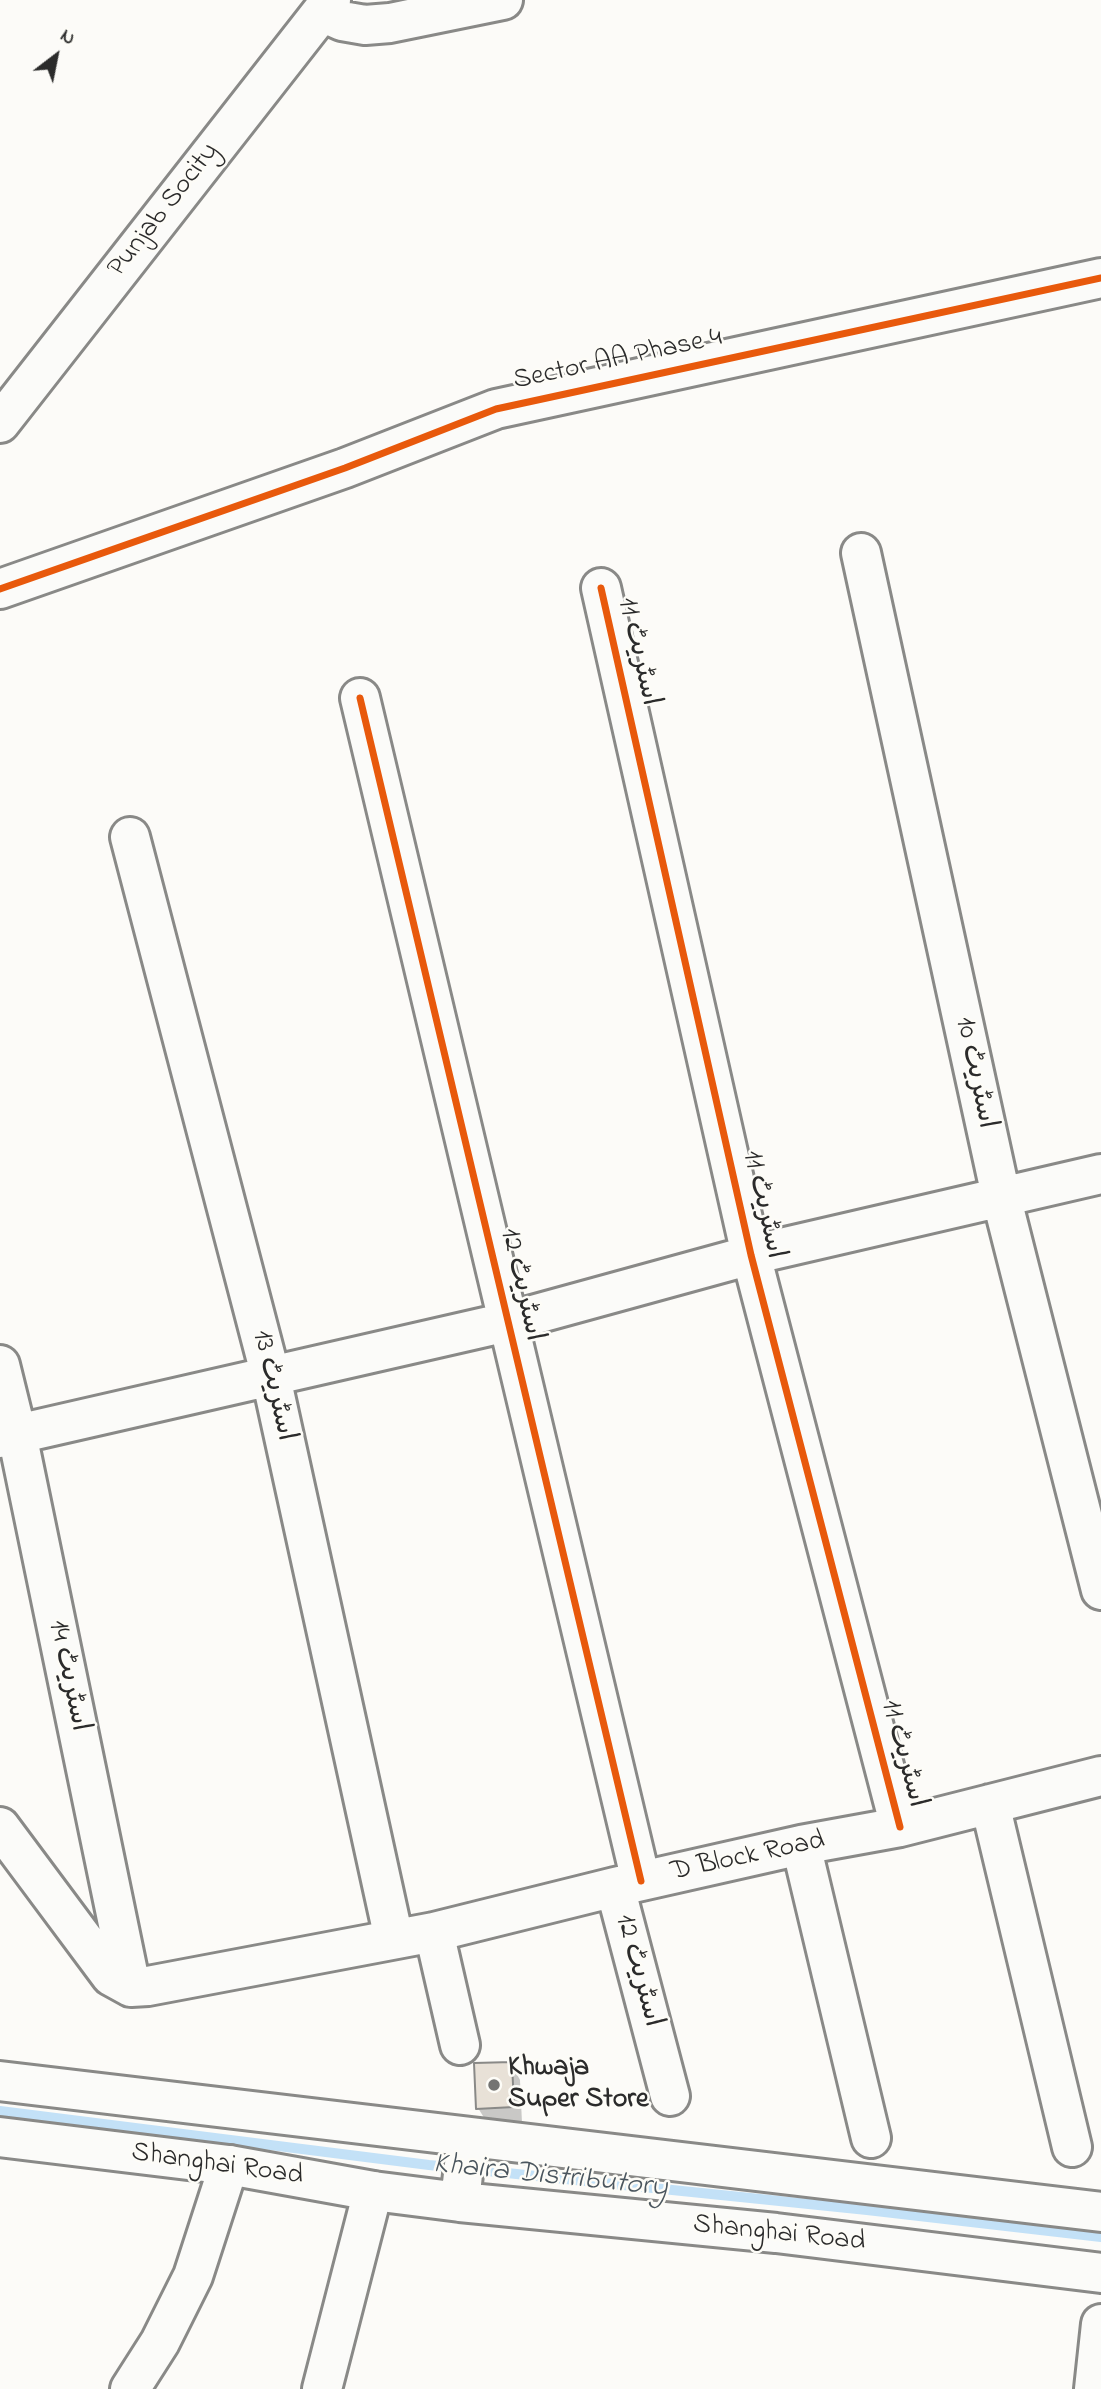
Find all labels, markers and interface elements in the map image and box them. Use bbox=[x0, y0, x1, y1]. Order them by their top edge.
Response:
north arrow bbox=[21, 21, 91, 91]
text: N bbox=[55, 23, 80, 53]
street label: Punjab Socity bbox=[102, 137, 228, 285]
street label: Sector AA Phase 4 bbox=[511, 322, 725, 400]
street label: اسٹریٹ 11 bbox=[608, 595, 666, 709]
street label: اسٹریٹ 10 bbox=[946, 1014, 1002, 1132]
street label: اسٹریٹ 11 bbox=[733, 1148, 791, 1262]
street label: اسٹریٹ 12 bbox=[491, 1225, 549, 1345]
street label: اسٹریٹ 13 bbox=[243, 1327, 301, 1445]
street label: اسٹریٹ 14 bbox=[39, 1617, 95, 1735]
street label: اسٹریٹ 11 bbox=[872, 1696, 932, 1812]
street label: D Block Road bbox=[668, 1825, 828, 1891]
street label: اسٹریٹ 12 bbox=[606, 1911, 668, 2031]
place label: Khwaja Super Store bbox=[508, 2052, 649, 2118]
marker: Khwaja Super Store bbox=[486, 2077, 502, 2093]
street label: Shanghai Road bbox=[129, 2137, 305, 2195]
water label: Khaira Distributory bbox=[431, 2148, 669, 2208]
street label: Shanghai Road bbox=[691, 2209, 867, 2261]

